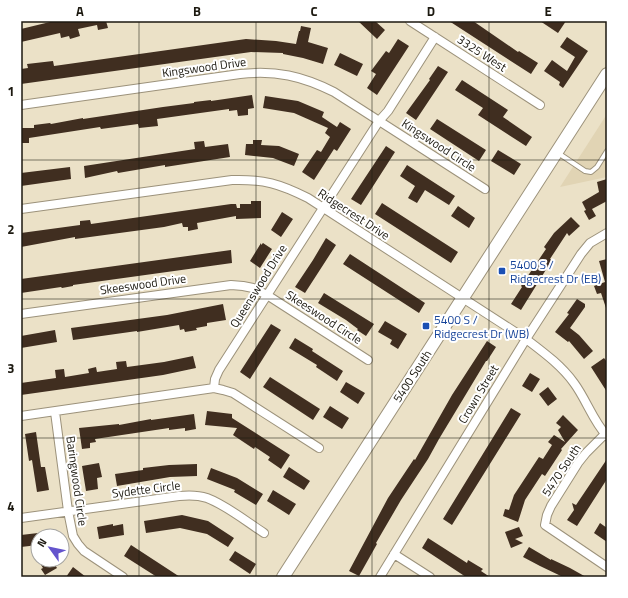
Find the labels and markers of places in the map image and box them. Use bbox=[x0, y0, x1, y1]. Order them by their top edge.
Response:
place label: 5400 S / Ridgecrest Dr (EB) bbox=[510, 255, 601, 288]
marker: 5400 S / Ridgecrest Dr (EB) bbox=[497, 266, 507, 276]
place label: 5400 S / Ridgecrest Dr (WB) bbox=[434, 310, 529, 343]
marker: 5400 S / Ridgecrest Dr (WB) bbox=[421, 321, 431, 331]

